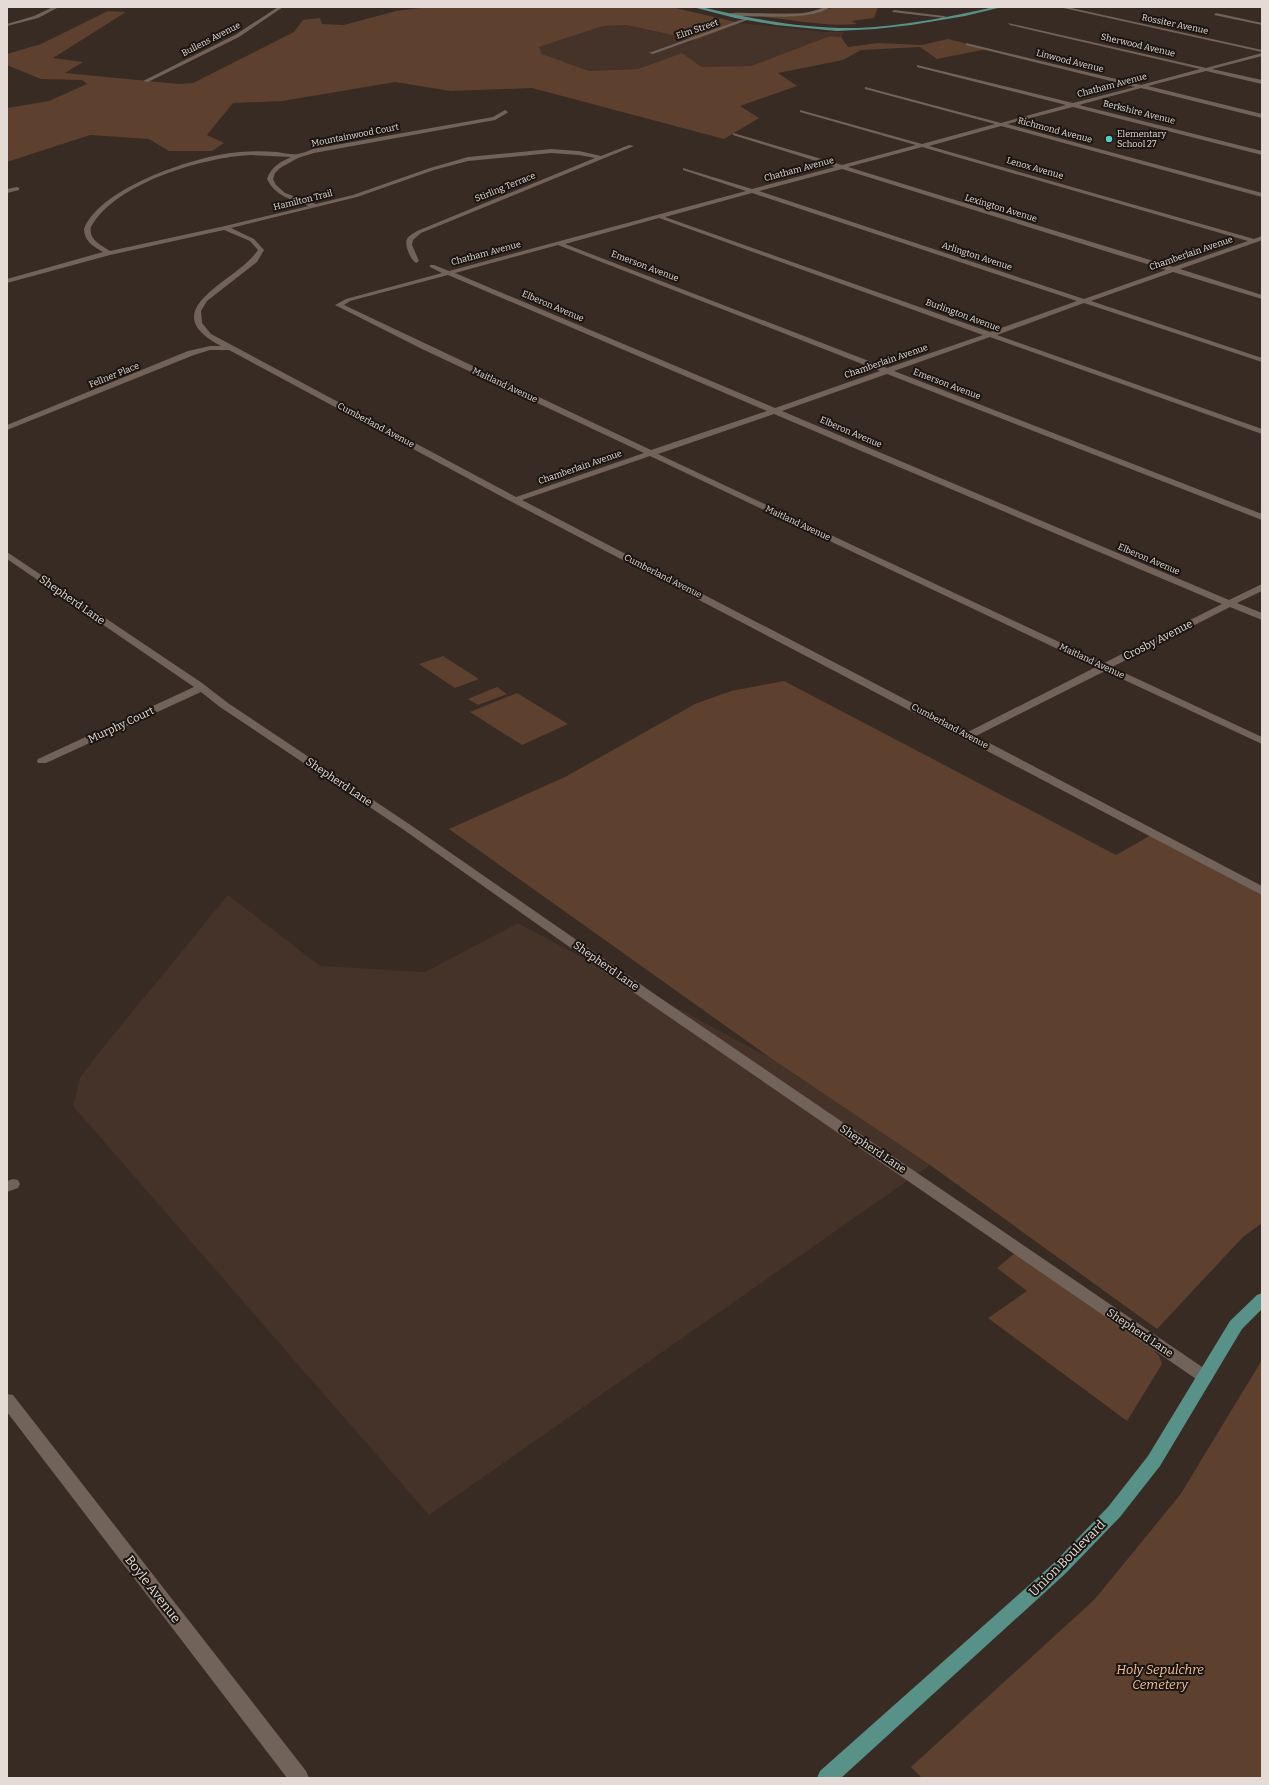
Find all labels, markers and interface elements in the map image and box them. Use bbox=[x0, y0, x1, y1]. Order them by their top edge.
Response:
street label: Rossiter Avenue bbox=[1141, 12, 1209, 36]
street label: Elm Street bbox=[675, 17, 720, 41]
street label: Bullens Avenue bbox=[180, 20, 242, 58]
street label: Sherwood Avenue bbox=[1100, 32, 1176, 58]
street label: Linwood Avenue bbox=[1035, 48, 1105, 74]
street label: Chatham Avenue bbox=[1076, 71, 1148, 99]
street label: Berkshire Avenue bbox=[1102, 98, 1176, 126]
street label: Richmond Avenue bbox=[1017, 115, 1093, 145]
street label: Mountainwood Court bbox=[311, 121, 400, 148]
place label: Elementary School 27 bbox=[1117, 129, 1166, 149]
marker: Elementary School 27 bbox=[1104, 134, 1114, 144]
street label: Chatham Avenue bbox=[763, 155, 835, 183]
street label: Lenox Avenue bbox=[1005, 155, 1065, 181]
street label: Stirling Terrace bbox=[473, 170, 537, 204]
street label: Hamilton Trail bbox=[272, 188, 334, 212]
street label: Lexington Avenue bbox=[964, 192, 1038, 224]
street label: Chamberlain Avenue bbox=[1148, 234, 1234, 272]
street label: Chatham Avenue bbox=[450, 239, 522, 267]
street label: Arlington Avenue bbox=[941, 240, 1014, 272]
street label: Emerson Avenue bbox=[610, 249, 680, 284]
street label: Elberon Avenue bbox=[520, 288, 586, 324]
street label: Burlington Avenue bbox=[924, 297, 1002, 333]
street label: Chamberlain Avenue bbox=[843, 342, 929, 380]
street label: Fellner Place bbox=[87, 360, 141, 390]
street label: Maitland Avenue bbox=[471, 366, 539, 404]
street label: Emerson Avenue bbox=[912, 367, 982, 402]
street label: Cumberland Avenue bbox=[336, 401, 416, 450]
street label: Elberon Avenue bbox=[818, 414, 884, 450]
street label: Chamberlain Avenue bbox=[537, 448, 623, 486]
street label: Maitland Avenue bbox=[764, 504, 832, 542]
street label: Elberon Avenue bbox=[1116, 541, 1182, 577]
street label: Cumberland Avenue bbox=[623, 552, 703, 600]
street label: Shepherd Lane bbox=[37, 573, 107, 627]
street label: Crosby Avenue bbox=[1121, 617, 1195, 663]
street label: Maitland Avenue bbox=[1058, 642, 1126, 680]
street label: Cumberland Avenue bbox=[910, 702, 990, 751]
street label: Murphy Court bbox=[86, 704, 156, 746]
street label: Shepherd Lane bbox=[303, 755, 375, 809]
street label: Shepherd Lane bbox=[571, 939, 641, 993]
street label: Shepherd Lane bbox=[837, 1122, 909, 1176]
street label: Shepherd Lane bbox=[1104, 1306, 1176, 1360]
street label: Union Boulevard bbox=[1026, 1517, 1108, 1599]
street label: Boyle Avenue bbox=[122, 1552, 184, 1626]
park label: Holy Sepulchre Cemetery bbox=[1116, 1662, 1204, 1692]

